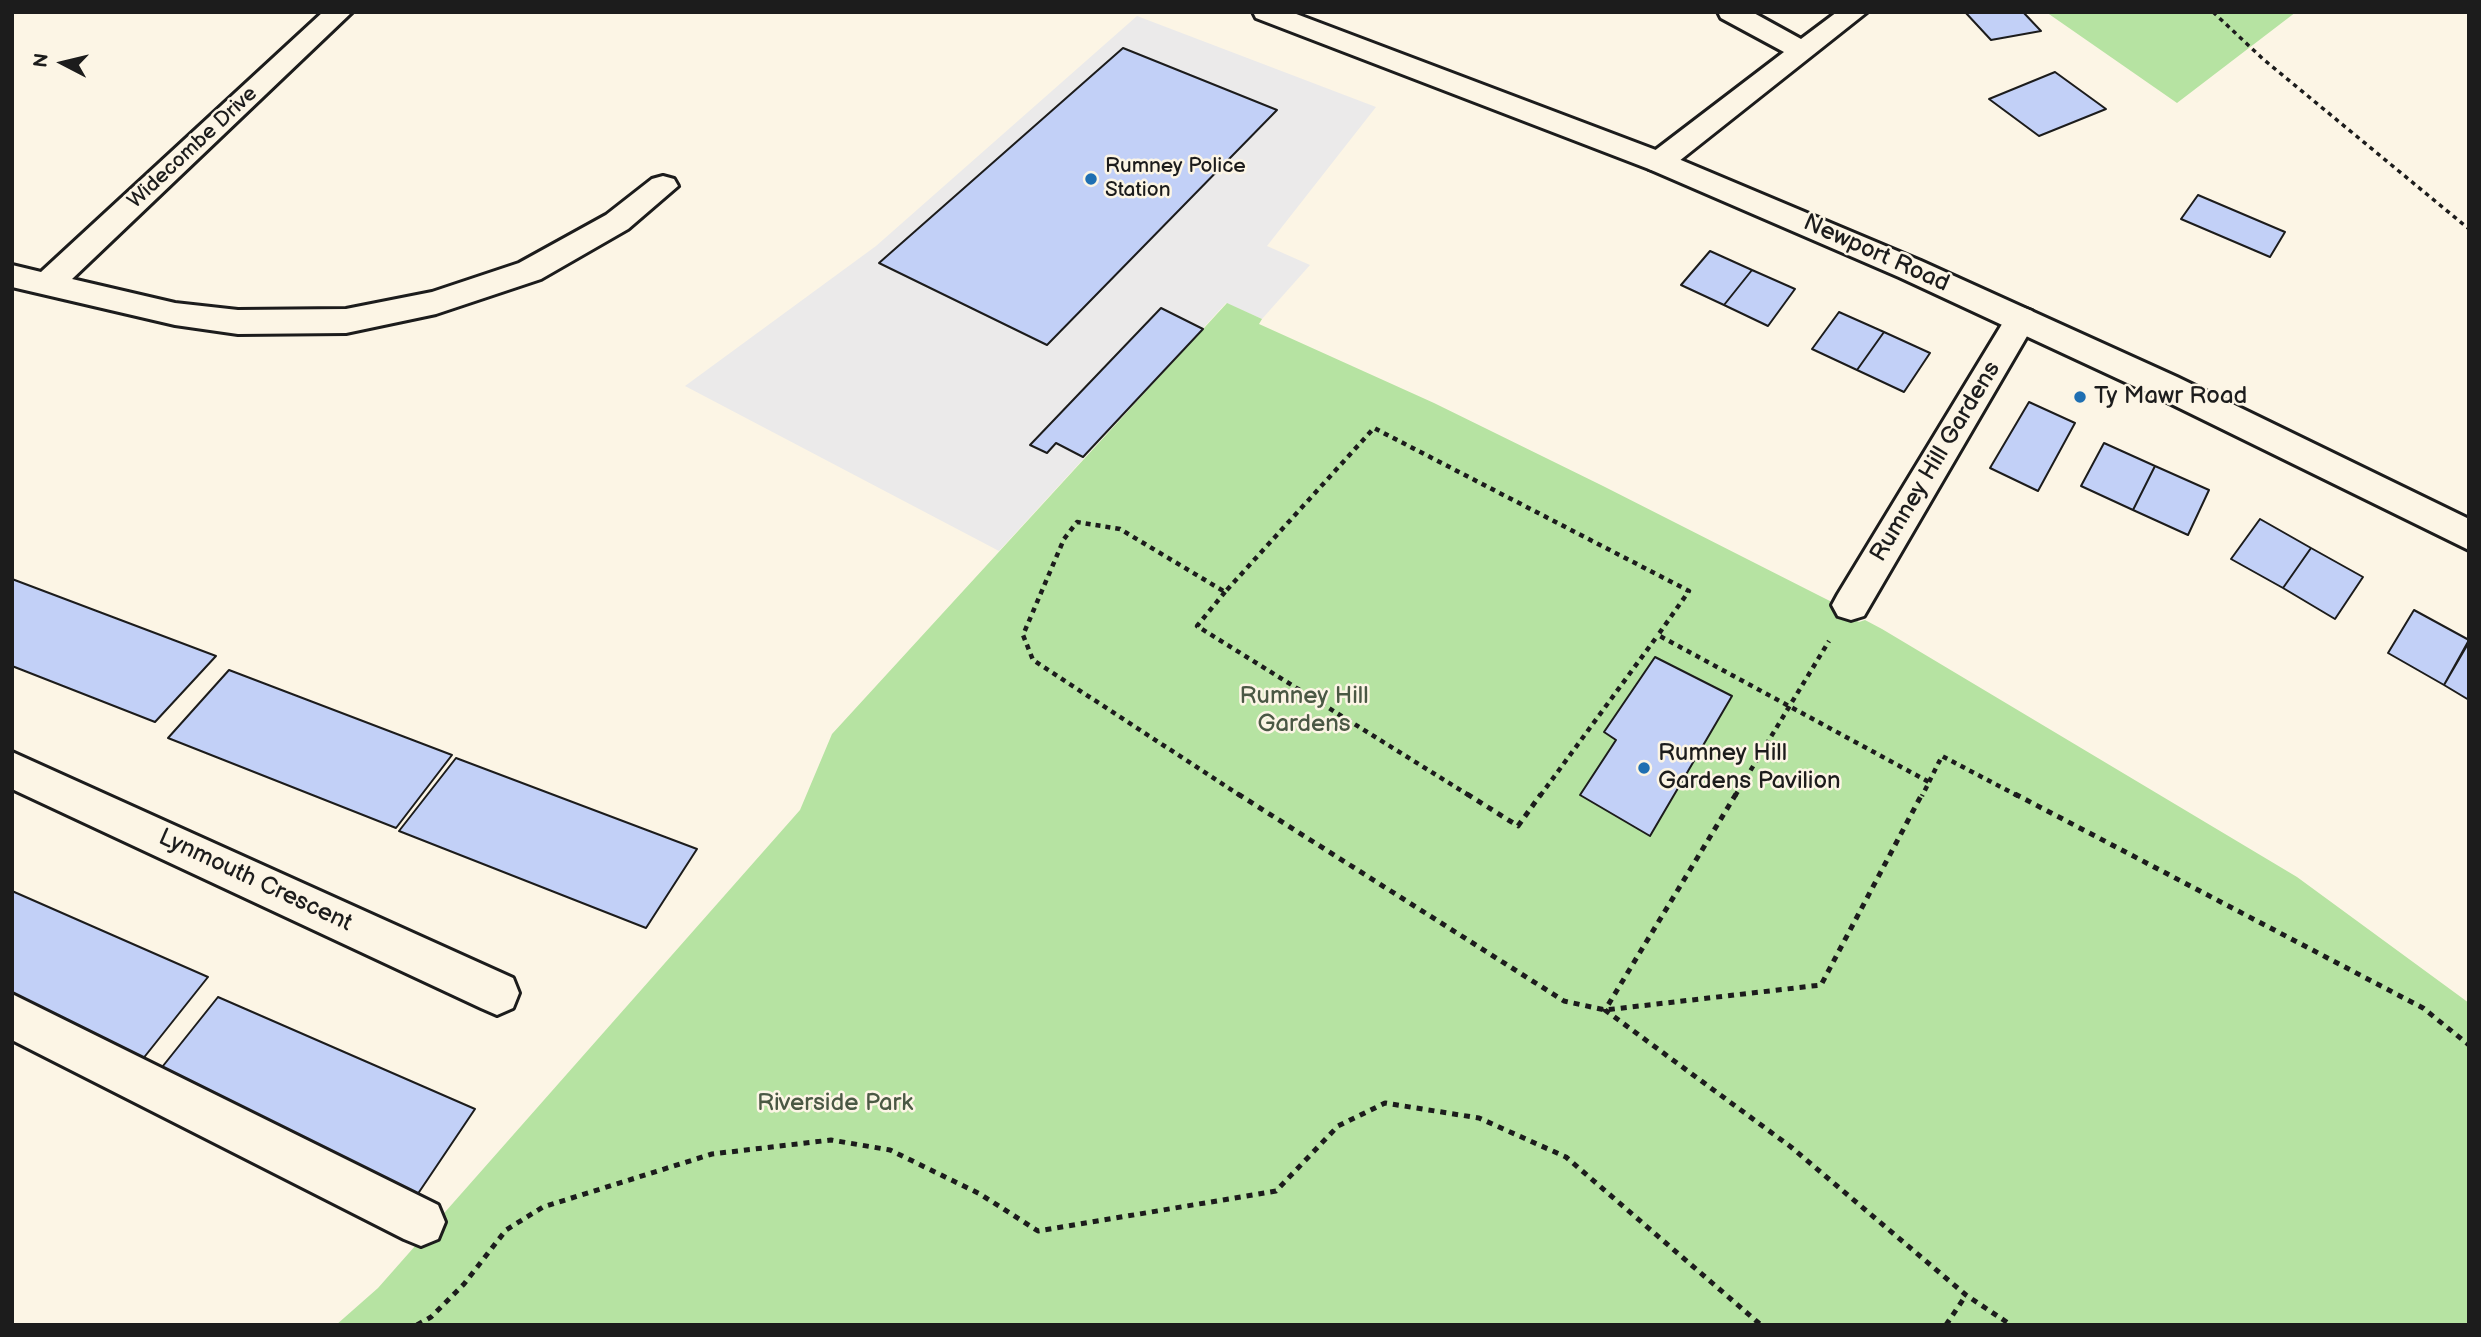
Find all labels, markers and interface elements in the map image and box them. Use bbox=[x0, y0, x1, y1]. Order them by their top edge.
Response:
north arrow bbox=[28, 28, 98, 98]
text: N bbox=[29, 52, 54, 69]
street label: Widecombe Drive bbox=[123, 82, 263, 214]
place label: Rumney Police Station bbox=[1105, 154, 1246, 204]
marker: Rumney Police Station bbox=[1083, 171, 1099, 187]
street label: Newport Road bbox=[1799, 209, 1953, 299]
street label: Rumney Hill Gardens bbox=[1865, 357, 2007, 567]
place label: Ty Mawr Road bbox=[2094, 383, 2247, 411]
marker: Ty Mawr Road bbox=[2072, 389, 2088, 405]
park label: Rumney Hill Gardens bbox=[1240, 683, 1368, 739]
place label: Rumney Hill Gardens Pavilion bbox=[1658, 740, 1841, 796]
marker: Rumney Hill Gardens Pavilion bbox=[1636, 760, 1652, 776]
street label: Lynmouth Crescent bbox=[154, 824, 356, 938]
park label: Riverside Park bbox=[757, 1090, 913, 1118]

